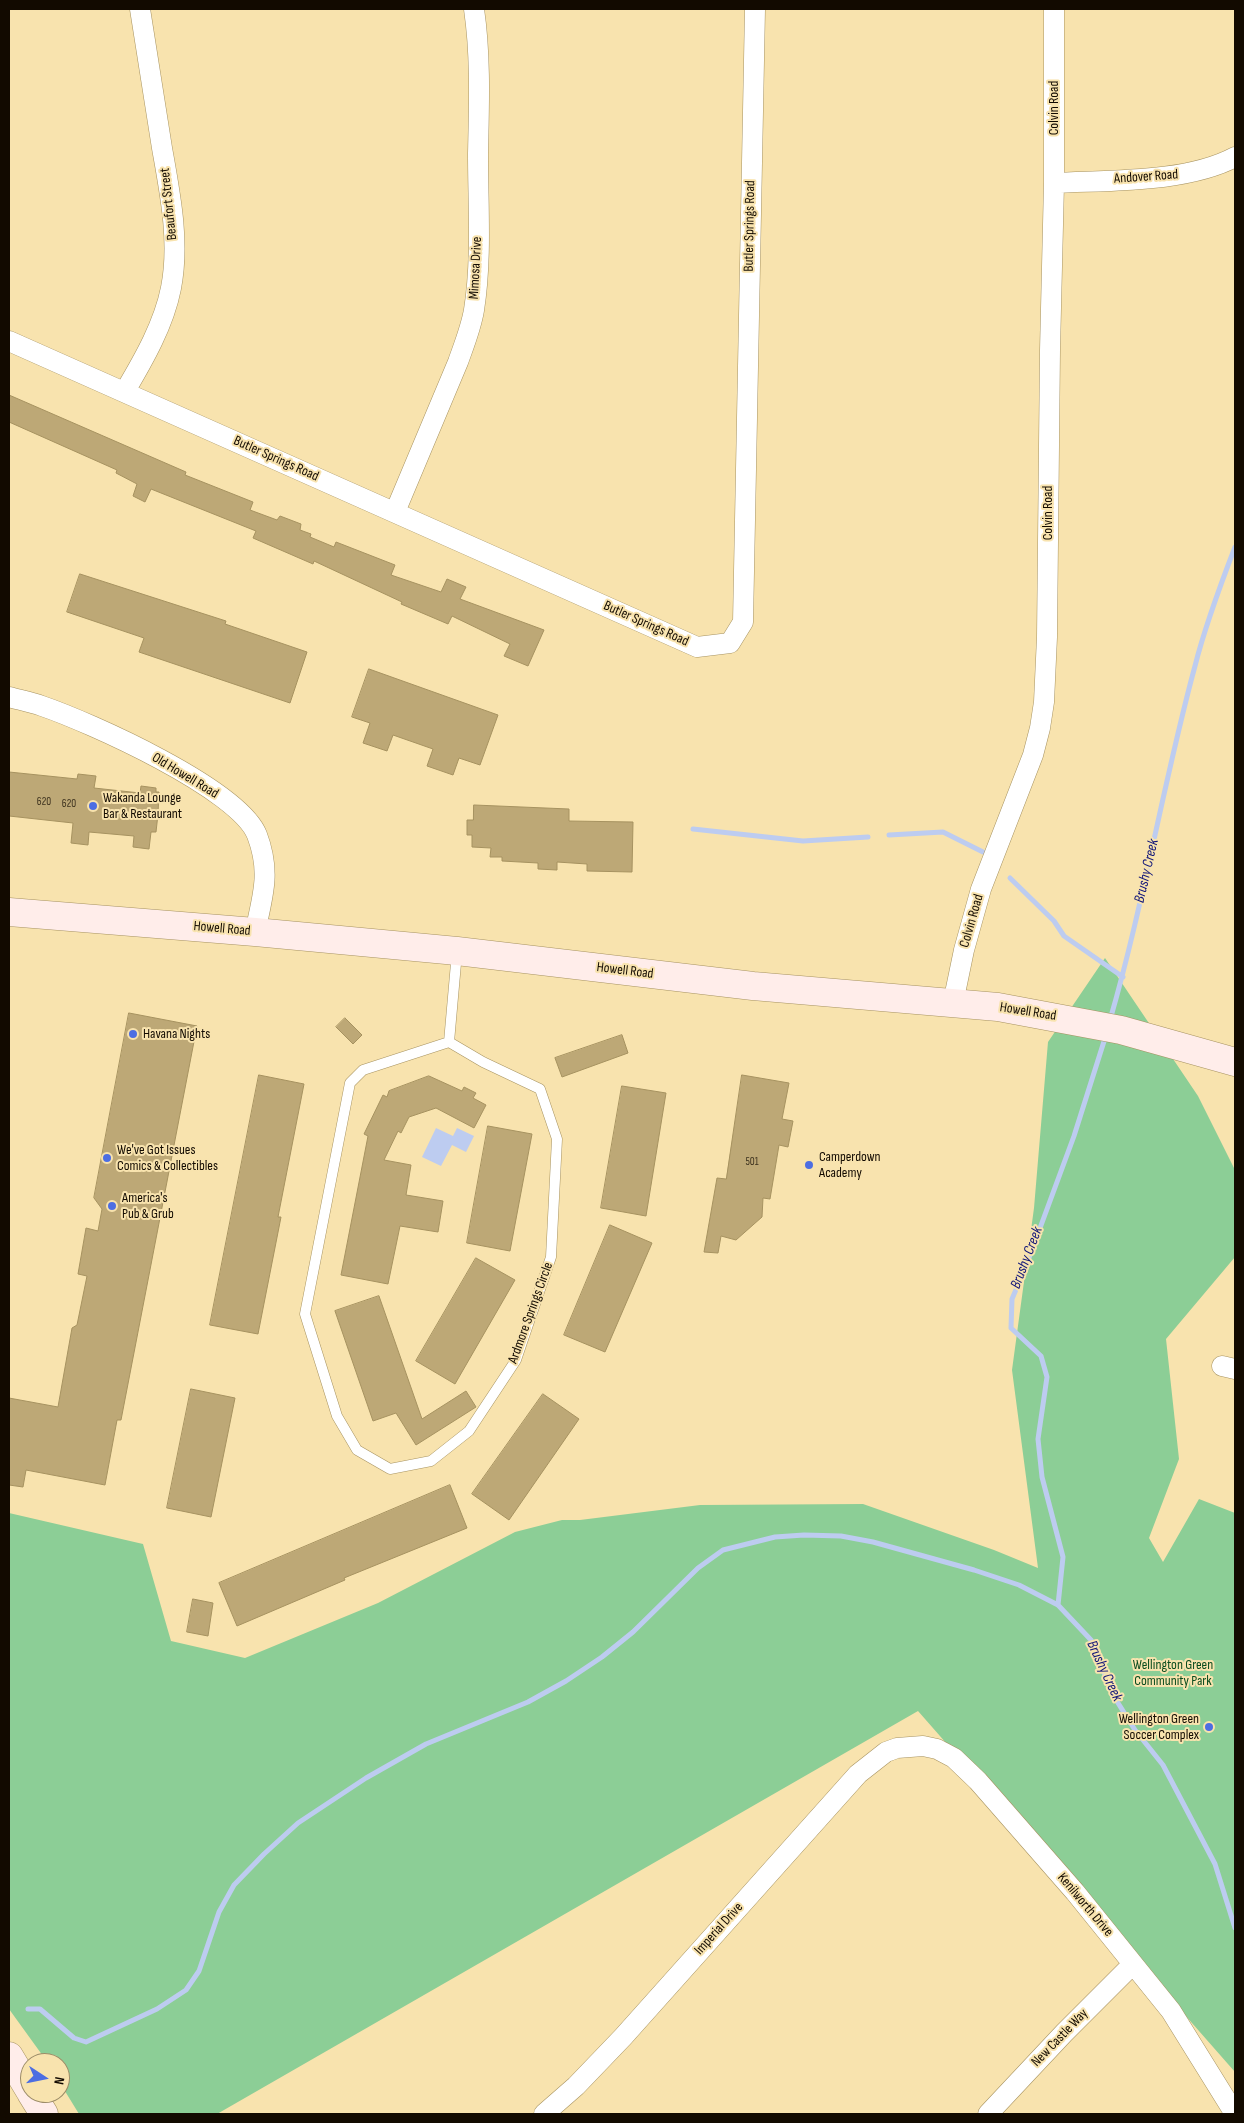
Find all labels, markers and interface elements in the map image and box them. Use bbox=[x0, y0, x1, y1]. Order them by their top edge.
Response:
street label: Colvin Road bbox=[1046, 81, 1062, 135]
street label: Andover Road bbox=[1113, 166, 1179, 188]
street label: Beaufort Street bbox=[157, 167, 181, 241]
street label: Butler Springs Road bbox=[741, 180, 759, 272]
street label: Mimosa Drive bbox=[466, 236, 486, 300]
street label: Butler Springs Road bbox=[231, 433, 321, 485]
street label: Colvin Road bbox=[1040, 486, 1056, 540]
street label: Butler Springs Road bbox=[601, 598, 691, 650]
street label: Old Howell Road bbox=[149, 750, 221, 802]
place label: Wakanda Lounge Bar & Restaurant bbox=[103, 790, 182, 822]
house number: 620 bbox=[37, 795, 51, 809]
house number: 620 bbox=[62, 797, 76, 811]
marker: Wakanda Lounge Bar & Restaurant bbox=[87, 800, 99, 812]
water label: Brushy Creek bbox=[1131, 837, 1163, 905]
street label: Colvin Road bbox=[956, 892, 988, 950]
street label: Howell Road bbox=[193, 918, 251, 940]
street label: Howell Road bbox=[596, 959, 654, 983]
street label: Howell Road bbox=[999, 999, 1057, 1025]
place label: Havana Nights bbox=[143, 1026, 210, 1042]
marker: Havana Nights bbox=[127, 1028, 139, 1040]
place label: We've Got Issues Comics & Collectibles bbox=[117, 1142, 218, 1174]
place label: Camperdown Academy bbox=[819, 1149, 881, 1182]
marker: We've Got Issues Comics & Collectibles bbox=[101, 1152, 113, 1164]
house number: 501 bbox=[745, 1155, 759, 1169]
marker: Camperdown Academy bbox=[803, 1159, 815, 1171]
place label: America's Pub & Grub bbox=[122, 1190, 174, 1222]
marker: America's Pub & Grub bbox=[106, 1200, 118, 1212]
water label: Brushy Creek bbox=[1007, 1225, 1047, 1291]
street label: Ardmore Springs Circle bbox=[505, 1260, 557, 1366]
water label: Brushy Creek bbox=[1082, 1638, 1126, 1704]
park label: Wellington Green Community Park bbox=[1133, 1657, 1213, 1690]
place label: Wellington Green Soccer Complex bbox=[1119, 1711, 1199, 1744]
marker: Wellington Green Soccer Complex bbox=[1203, 1721, 1215, 1733]
street label: Kenilworth Drive bbox=[1054, 1870, 1116, 1940]
street label: Imperial Drive bbox=[691, 1899, 747, 1959]
street label: New Castle Way bbox=[1028, 2006, 1092, 2070]
north arrow bbox=[20, 2053, 70, 2103]
text: N bbox=[50, 2075, 68, 2086]

